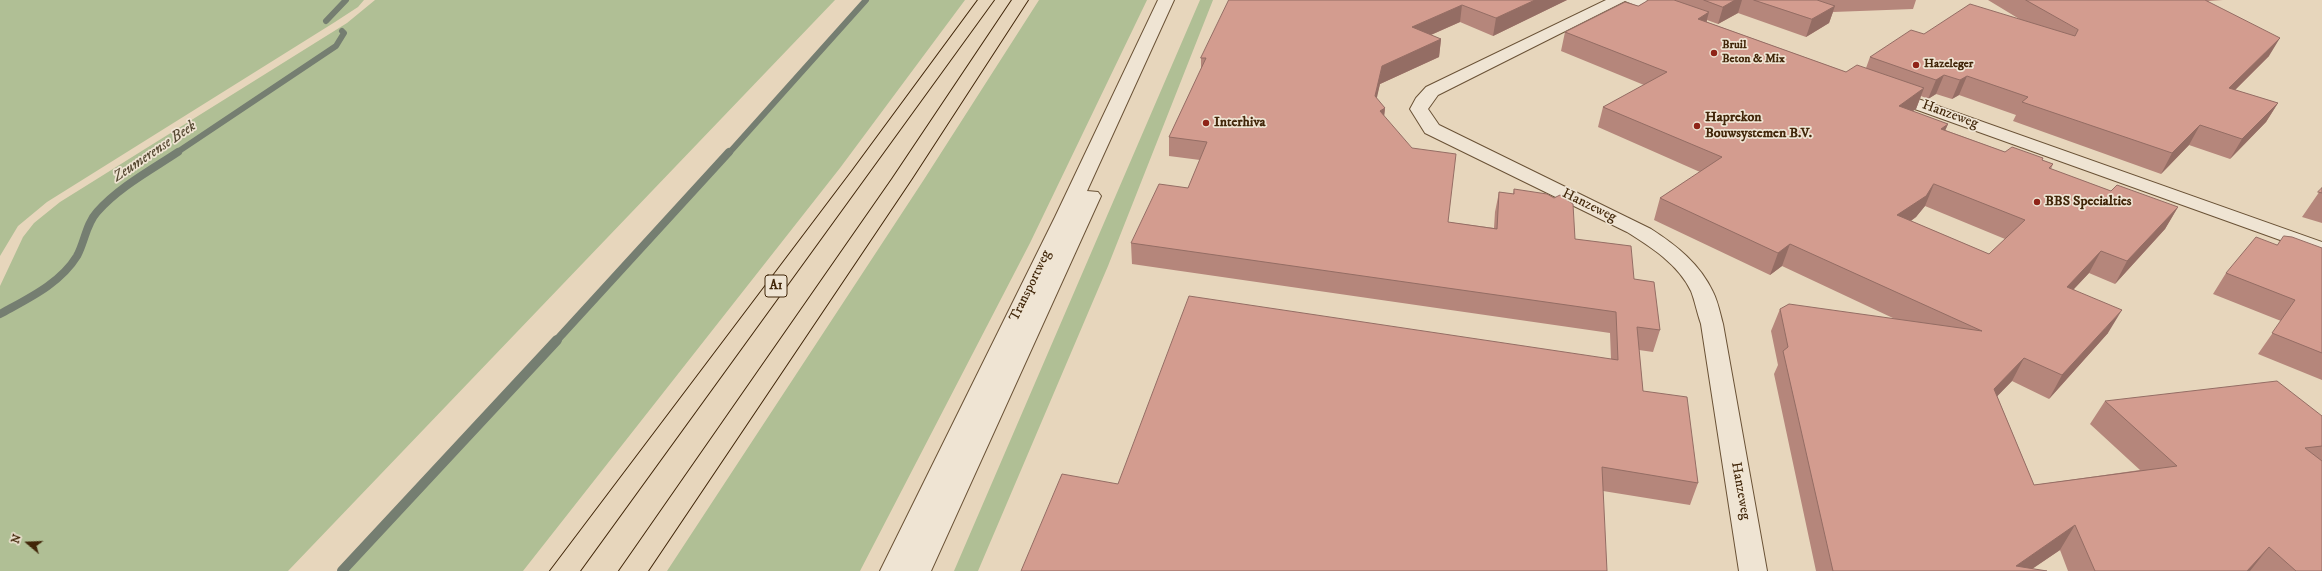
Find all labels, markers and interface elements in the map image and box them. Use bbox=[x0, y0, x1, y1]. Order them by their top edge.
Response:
place label: Bruil Beton & Mix bbox=[1722, 39, 1785, 67]
marker: Bruil Beton & Mix bbox=[1709, 48, 1719, 58]
place label: Hazeleger bbox=[1924, 58, 1973, 72]
marker: Hazeleger bbox=[1911, 60, 1921, 70]
street label: Hanzeweg bbox=[1920, 97, 1980, 133]
place label: Haprekon Bouwsystemen B.V. bbox=[1705, 110, 1812, 142]
place label: Interhiva bbox=[1214, 115, 1266, 131]
water label: Zeumerense Beek bbox=[110, 118, 200, 186]
marker: Interhiva bbox=[1201, 118, 1211, 128]
marker: Haprekon Bouwsystemen B.V. bbox=[1692, 121, 1702, 131]
street label: Hanzeweg bbox=[1559, 186, 1619, 226]
place label: BBS Specialties bbox=[2045, 194, 2132, 210]
marker: BBS Specialties bbox=[2032, 197, 2042, 207]
street label: Transportweg bbox=[1006, 248, 1056, 324]
road number: A1 bbox=[765, 275, 787, 297]
street label: Hanzeweg bbox=[1727, 461, 1753, 521]
north arrow bbox=[8, 523, 48, 563]
text: N bbox=[9, 533, 25, 546]

